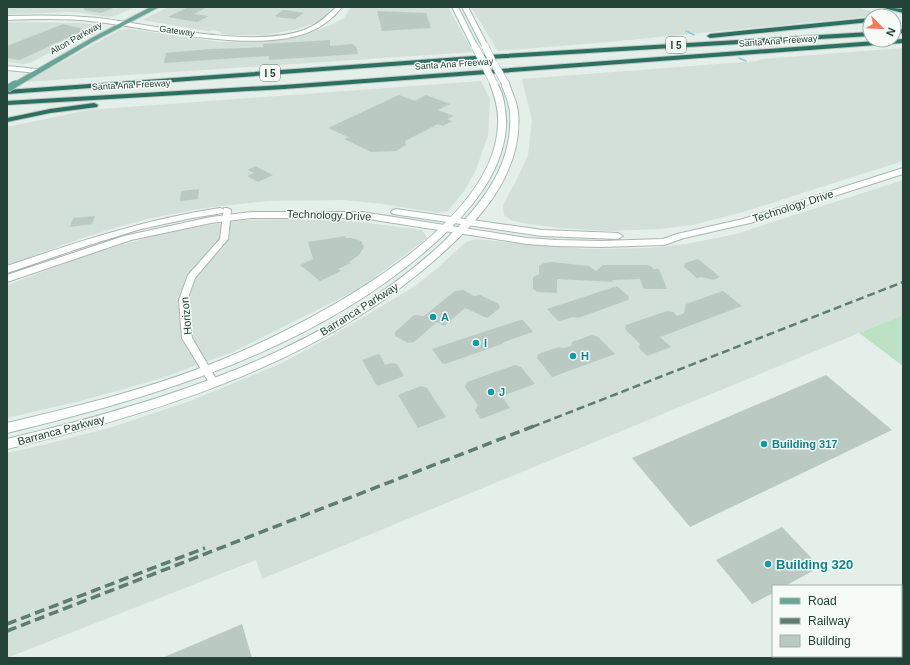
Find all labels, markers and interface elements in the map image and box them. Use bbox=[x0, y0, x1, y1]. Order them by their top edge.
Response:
north arrow bbox=[862, 8, 902, 48]
street label: Alton Parkway bbox=[48, 19, 104, 56]
street label: Gateway bbox=[159, 24, 196, 38]
text: N bbox=[884, 26, 898, 38]
street label: Santa Ana Freeway bbox=[738, 33, 818, 49]
road number: I 5 bbox=[666, 37, 686, 53]
street label: Santa Ana Freeway bbox=[414, 56, 494, 72]
road number: I 5 bbox=[260, 65, 280, 81]
street label: Santa Ana Freeway bbox=[92, 78, 171, 92]
street label: Technology Drive bbox=[751, 187, 835, 225]
street label: Technology Drive bbox=[287, 208, 371, 222]
street label: Barranca Parkway bbox=[318, 280, 401, 338]
street label: Horizon bbox=[178, 297, 194, 335]
place label: A bbox=[441, 311, 449, 323]
marker: A bbox=[428, 312, 438, 322]
place label: I bbox=[484, 337, 487, 349]
marker: I bbox=[471, 338, 481, 348]
place label: H bbox=[581, 350, 589, 362]
marker: H bbox=[568, 351, 578, 361]
place label: J bbox=[499, 386, 505, 398]
marker: J bbox=[486, 387, 496, 397]
street label: Barranca Parkway bbox=[16, 412, 106, 447]
place label: Building 317 bbox=[772, 438, 837, 450]
marker: Building 317 bbox=[759, 439, 769, 449]
place label: Building 320 bbox=[776, 557, 853, 572]
marker: Building 320 bbox=[763, 559, 773, 569]
legend bbox=[772, 585, 902, 657]
text: Road bbox=[808, 594, 837, 608]
text: Railway bbox=[808, 614, 850, 628]
text: Building bbox=[808, 634, 851, 648]

